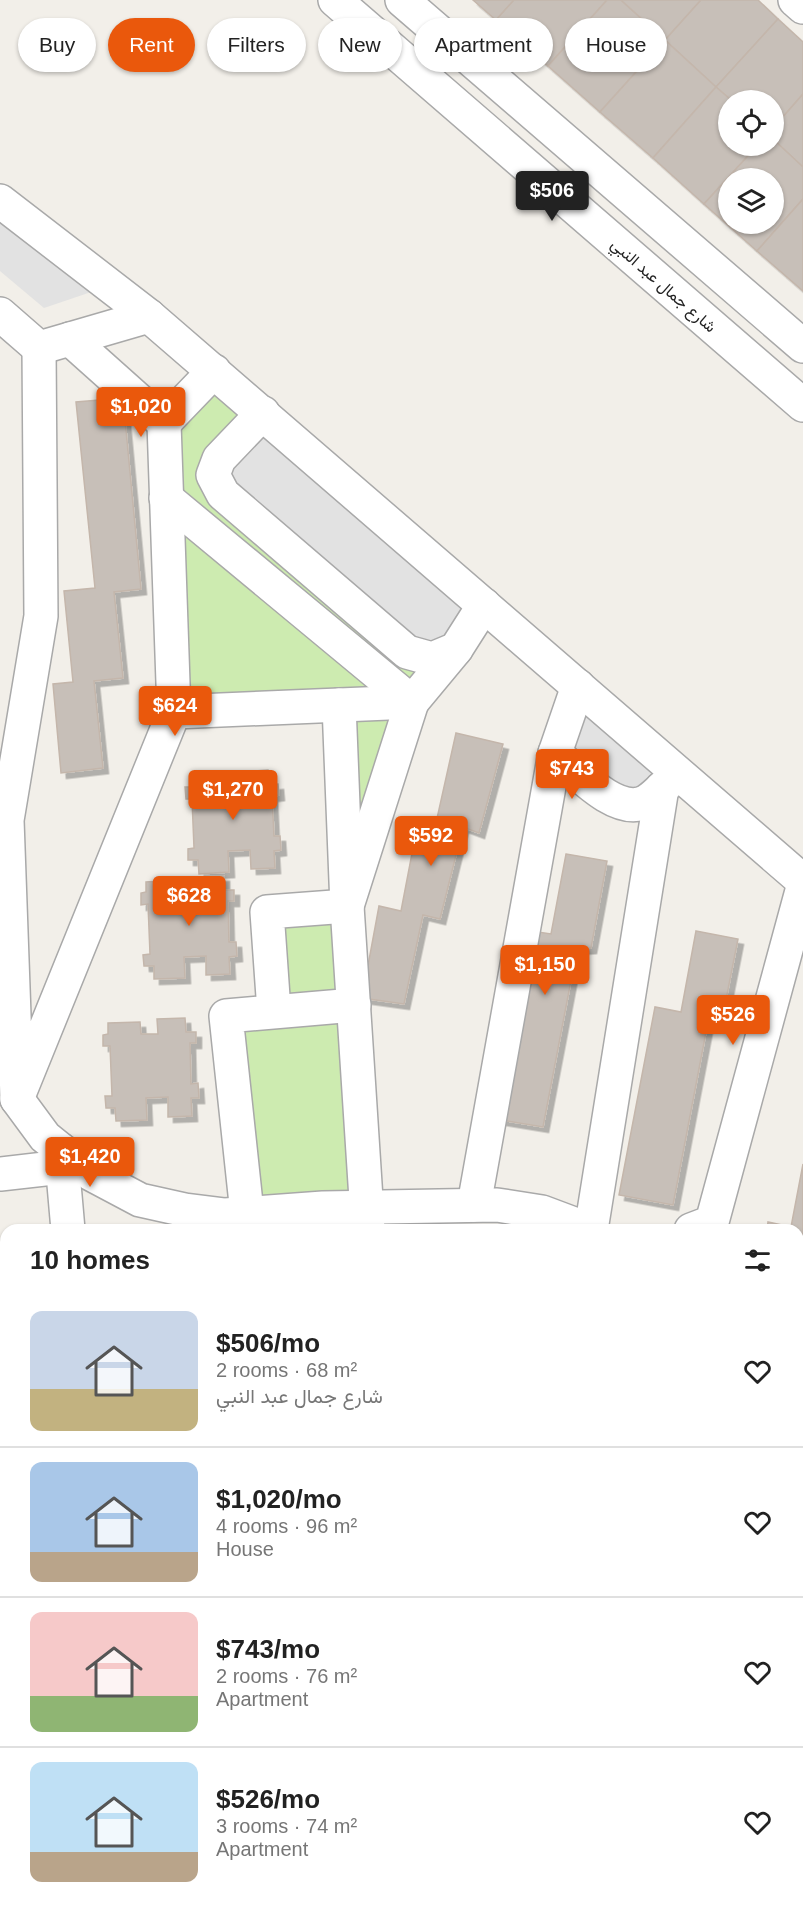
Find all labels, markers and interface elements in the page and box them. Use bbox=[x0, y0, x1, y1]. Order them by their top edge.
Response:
chip: Buy bbox=[18, 18, 96, 72]
chip: Rent bbox=[108, 18, 195, 72]
chip: Filters bbox=[207, 18, 306, 72]
chip: New bbox=[318, 18, 402, 72]
chip: Apartment bbox=[414, 18, 553, 72]
chip: House bbox=[565, 18, 667, 72]
map controls bbox=[718, 90, 784, 234]
button: locate bbox=[718, 90, 784, 156]
button: layers bbox=[718, 168, 784, 234]
pin: $506 bbox=[516, 171, 588, 222]
text: $506 bbox=[530, 179, 574, 201]
street label: شارع جمال عبد النبي bbox=[604, 235, 720, 339]
pin: $1,020 bbox=[92, 387, 190, 438]
text: $1,020 bbox=[110, 395, 172, 417]
pin: $624 bbox=[139, 686, 211, 737]
text: $624 bbox=[153, 694, 197, 716]
pin: $743 bbox=[536, 749, 608, 800]
text: $743 bbox=[550, 757, 594, 779]
pin: $1,270 bbox=[184, 770, 282, 821]
text: $1,270 bbox=[202, 778, 264, 800]
pin: $592 bbox=[395, 816, 467, 867]
text: $592 bbox=[409, 824, 453, 846]
pin: $628 bbox=[153, 876, 225, 927]
text: $628 bbox=[167, 884, 211, 906]
pin: $1,150 bbox=[496, 945, 594, 996]
text: $1,150 bbox=[514, 953, 576, 975]
pin: $526 bbox=[697, 995, 769, 1046]
text: $526 bbox=[711, 1003, 755, 1025]
pin: $1,420 bbox=[41, 1137, 139, 1188]
text: $1,420 bbox=[59, 1145, 121, 1167]
icon: filters bbox=[741, 1244, 774, 1277]
text: 10 homes bbox=[30, 1245, 150, 1275]
text: $506/mo bbox=[216, 1328, 320, 1358]
icon: home bbox=[78, 1335, 150, 1407]
icon: heart bbox=[741, 1355, 774, 1388]
text: 2 rooms · 68 m² bbox=[216, 1359, 357, 1381]
text: شارع جمال عبد النبي bbox=[216, 1385, 383, 1407]
text: $1,020/mo bbox=[216, 1484, 342, 1514]
icon: home bbox=[78, 1486, 150, 1558]
icon: heart bbox=[741, 1506, 774, 1539]
text: 4 rooms · 96 m² bbox=[216, 1515, 357, 1537]
text: House bbox=[216, 1538, 274, 1560]
text: $743/mo bbox=[216, 1634, 320, 1664]
icon: home bbox=[78, 1636, 150, 1708]
icon: heart bbox=[741, 1656, 774, 1689]
text: 2 rooms · 76 m² bbox=[216, 1665, 357, 1687]
text: Apartment bbox=[216, 1688, 308, 1710]
text: $526/mo bbox=[216, 1784, 320, 1814]
icon: home bbox=[78, 1786, 150, 1858]
icon: heart bbox=[741, 1806, 774, 1839]
text: 3 rooms · 74 m² bbox=[216, 1815, 357, 1837]
text: Apartment bbox=[216, 1838, 308, 1860]

